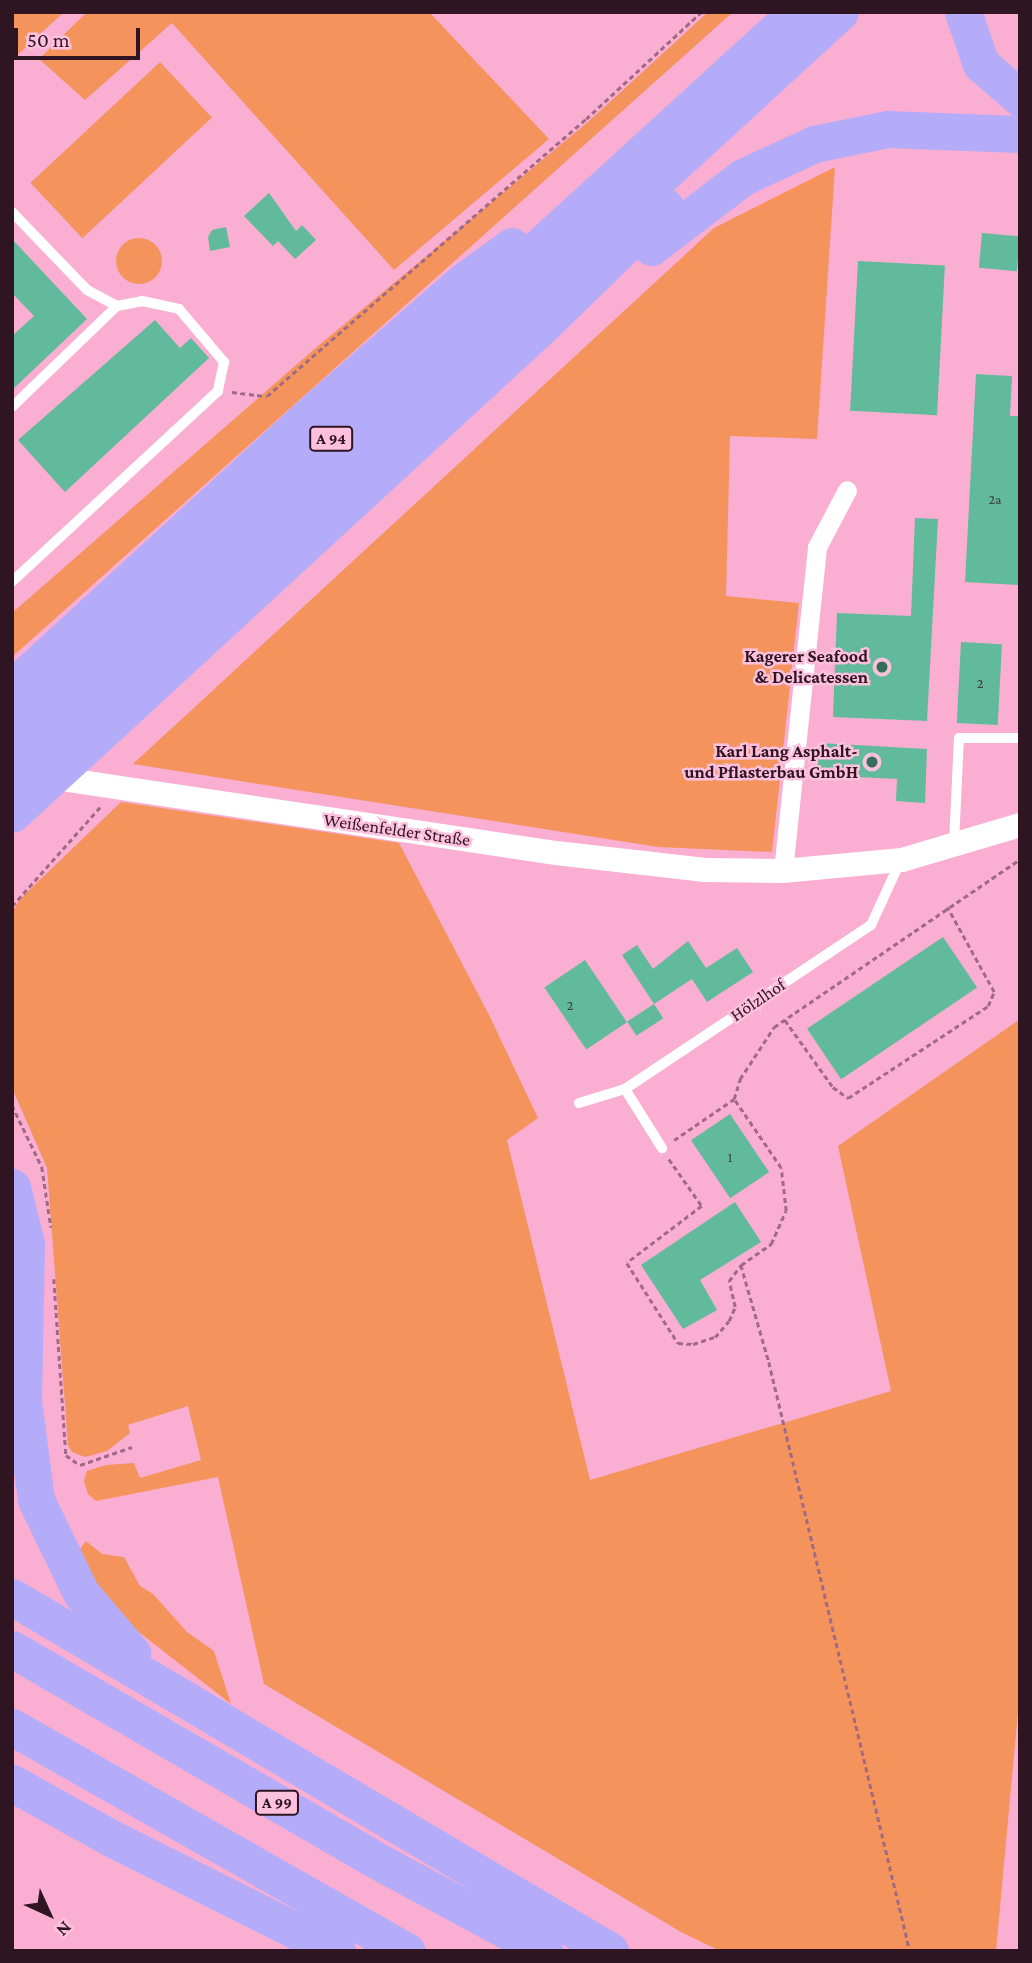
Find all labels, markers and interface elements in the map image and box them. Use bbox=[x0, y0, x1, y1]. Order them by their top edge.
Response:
scale bar bbox=[18, 14, 144, 58]
text: 50 m bbox=[27, 28, 70, 52]
road number: A 94 bbox=[308, 426, 354, 452]
house number: 2a bbox=[988, 491, 1002, 507]
place label: Kagerer Seafood & Delicatessen bbox=[744, 646, 868, 688]
marker: Kagerer Seafood & Delicatessen bbox=[874, 659, 890, 675]
house number: 2 bbox=[977, 675, 983, 691]
place label: Karl Lang Asphalt- und Pflasterbau GmbH bbox=[684, 741, 858, 784]
marker: Karl Lang Asphalt- und Pflasterbau GmbH bbox=[864, 754, 880, 770]
street label: Weißenfelder Straße bbox=[322, 809, 472, 851]
street label: Hölzlhof bbox=[726, 974, 790, 1026]
house number: 2 bbox=[567, 997, 573, 1013]
house number: 1 bbox=[728, 1149, 732, 1165]
road number: A 99 bbox=[254, 1790, 300, 1815]
north arrow bbox=[14, 1879, 84, 1949]
text: N bbox=[52, 1917, 76, 1941]

